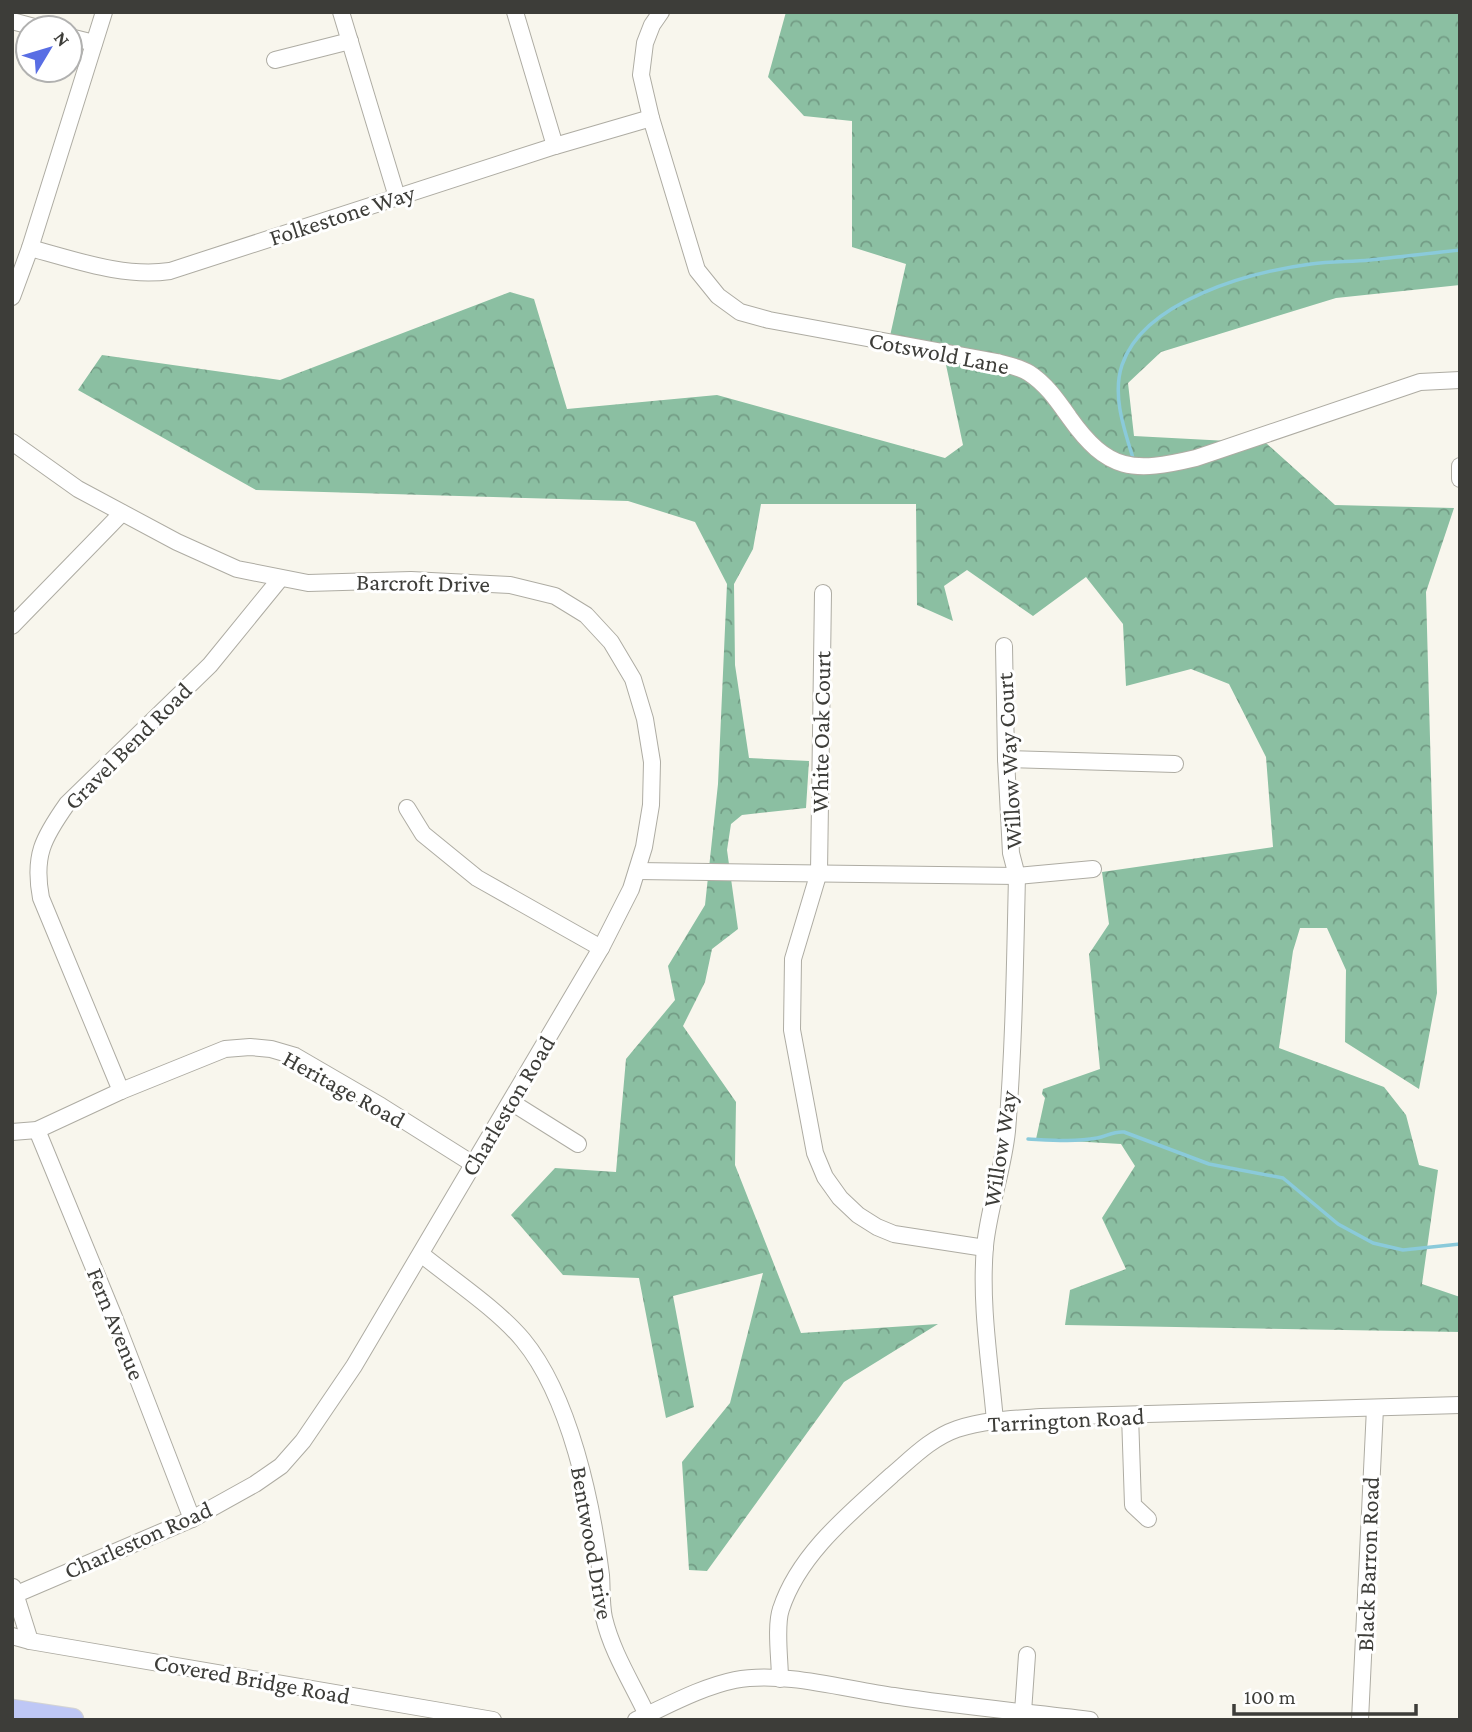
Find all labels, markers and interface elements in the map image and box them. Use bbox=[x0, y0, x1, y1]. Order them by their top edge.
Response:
north arrow bbox=[14, 14, 84, 84]
text: N bbox=[50, 27, 74, 50]
street label: Folkestone Way bbox=[266, 178, 419, 251]
street label: Cotswold Lane bbox=[867, 326, 1011, 379]
street label: Barcroft Drive bbox=[356, 568, 490, 597]
street label: White Oak Court bbox=[806, 650, 835, 813]
street label: Willow Way Court bbox=[990, 671, 1027, 850]
street label: Gravel Bend Road bbox=[58, 676, 197, 815]
street label: Charleston Road bbox=[455, 1031, 560, 1181]
street label: Heritage Road bbox=[279, 1044, 410, 1133]
street label: Willow Way bbox=[977, 1088, 1022, 1209]
street label: Fern Avenue bbox=[82, 1264, 151, 1384]
street label: Tarrington Road bbox=[987, 1402, 1145, 1437]
street label: Bentwood Drive bbox=[566, 1464, 619, 1622]
street label: Black Barron Road bbox=[1351, 1476, 1384, 1652]
street label: Charleston Road bbox=[60, 1495, 216, 1584]
street label: Covered Bridge Road bbox=[152, 1648, 353, 1709]
scale bar bbox=[1234, 1672, 1416, 1716]
text: 100 m bbox=[1244, 1685, 1296, 1709]

